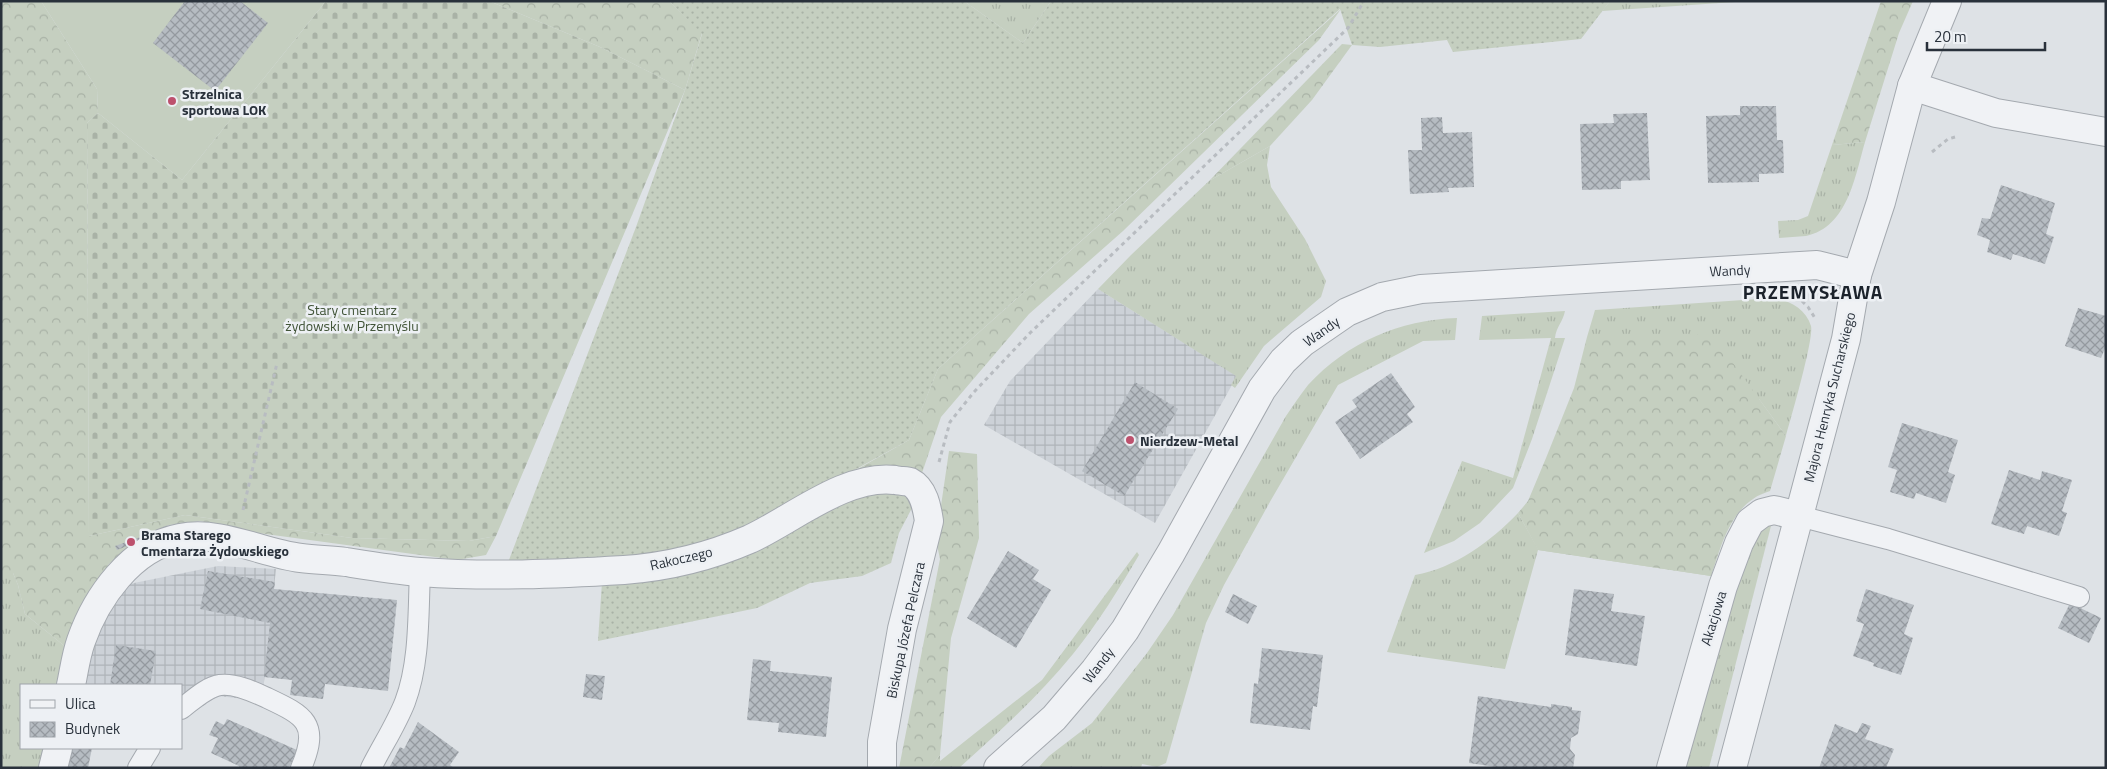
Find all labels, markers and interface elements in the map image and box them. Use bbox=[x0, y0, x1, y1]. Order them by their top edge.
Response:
scale bar bbox=[1927, 20, 2044, 52]
text: 20 m bbox=[1934, 25, 1967, 48]
place label: Strzelnica sportowa LOK bbox=[182, 83, 267, 120]
marker: Strzelnica sportowa LOK bbox=[166, 95, 178, 107]
street label: Wandy bbox=[1709, 258, 1751, 282]
district label: PRZEMYSŁAWA bbox=[1743, 277, 1883, 306]
park label: Stary cmentarz żydowski w Przemyślu bbox=[285, 299, 419, 336]
street label: Majora Henryka Sucharskiego bbox=[1798, 310, 1860, 484]
street label: Wandy bbox=[1298, 311, 1344, 351]
place label: Nierdzew-Metal bbox=[1140, 430, 1238, 451]
marker: Nierdzew-Metal bbox=[1124, 434, 1136, 446]
place label: Brama Starego Cmentarza Żydowskiego bbox=[141, 524, 289, 561]
marker: Brama Starego Cmentarza Żydowskiego bbox=[125, 536, 137, 548]
street label: Rakoczego bbox=[648, 541, 714, 575]
street label: Biskupa Józefa Pelczara bbox=[880, 560, 930, 700]
street label: Akacjowa bbox=[1695, 588, 1731, 648]
street label: Wandy bbox=[1077, 642, 1119, 688]
legend bbox=[20, 684, 182, 749]
text: Ulica bbox=[65, 692, 96, 715]
text: Budynek bbox=[65, 717, 120, 740]

